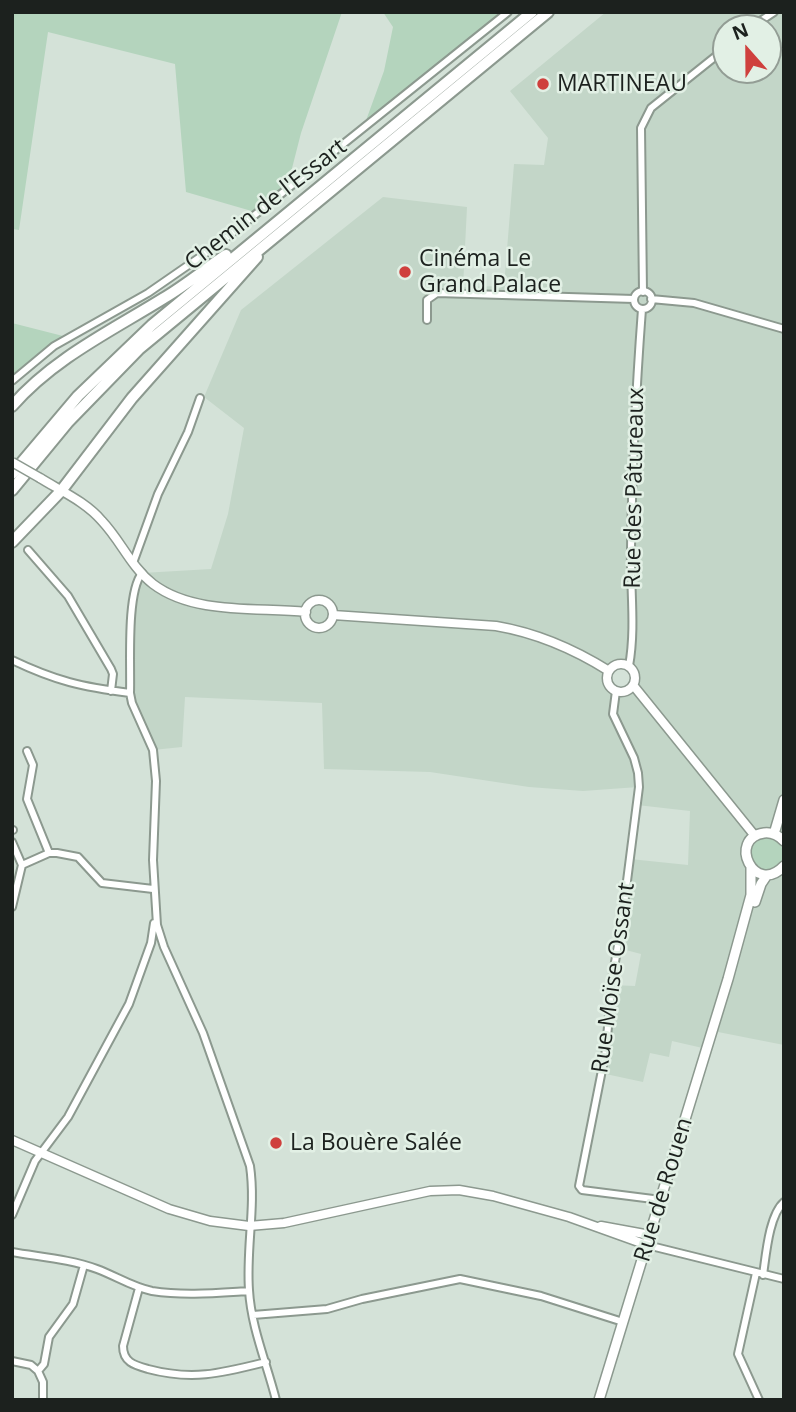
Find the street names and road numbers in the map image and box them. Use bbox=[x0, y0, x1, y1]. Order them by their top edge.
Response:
street label: Chemin de l'Essart bbox=[180, 133, 352, 277]
street label: Rue des Pâtureaux bbox=[619, 387, 651, 589]
street label: Rue Moïse Ossant bbox=[587, 881, 641, 1075]
street label: Rue de Rouen bbox=[629, 1115, 699, 1265]

